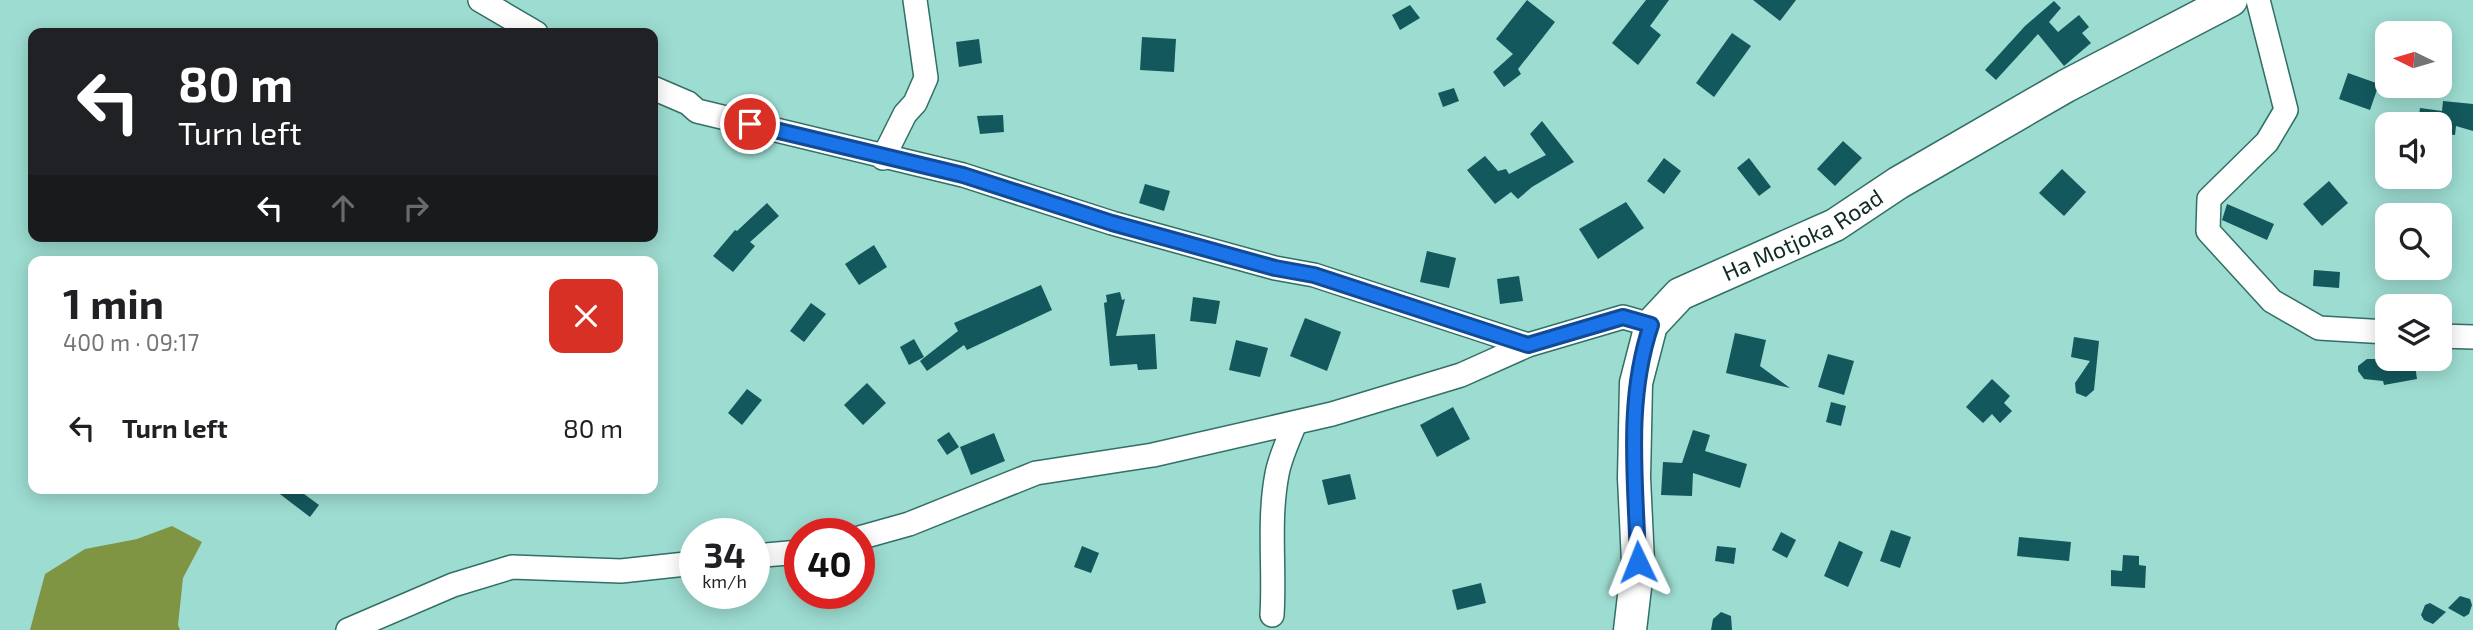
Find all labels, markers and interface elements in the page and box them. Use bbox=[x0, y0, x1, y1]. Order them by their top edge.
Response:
north arrow bbox=[2375, 21, 2452, 98]
map controls bbox=[2375, 21, 2452, 371]
text: 80 m bbox=[178, 53, 293, 112]
icon: left bbox=[63, 56, 154, 147]
pin bbox=[720, 94, 780, 154]
icon: arrive bbox=[731, 105, 769, 143]
button: sound bbox=[2375, 112, 2452, 189]
text: Turn left bbox=[178, 113, 302, 151]
street label: Ha Motjoka Road bbox=[1718, 182, 1888, 286]
icon: left bbox=[251, 189, 289, 227]
icon: ahead bbox=[324, 189, 362, 227]
icon: right bbox=[397, 189, 435, 227]
button: search bbox=[2375, 203, 2452, 280]
text: 1 min bbox=[63, 277, 164, 327]
button: close bbox=[549, 279, 623, 353]
button: layers bbox=[2375, 294, 2452, 371]
text: 400 m · 09:17 bbox=[63, 328, 199, 356]
icon: left bbox=[63, 409, 101, 447]
text: Turn left bbox=[122, 412, 228, 443]
text: 80 m bbox=[563, 412, 623, 443]
speed limit sign: 40 bbox=[784, 518, 875, 609]
position arrow bbox=[1601, 525, 1675, 599]
text: 34 bbox=[703, 533, 746, 575]
text: km/h bbox=[702, 570, 747, 592]

